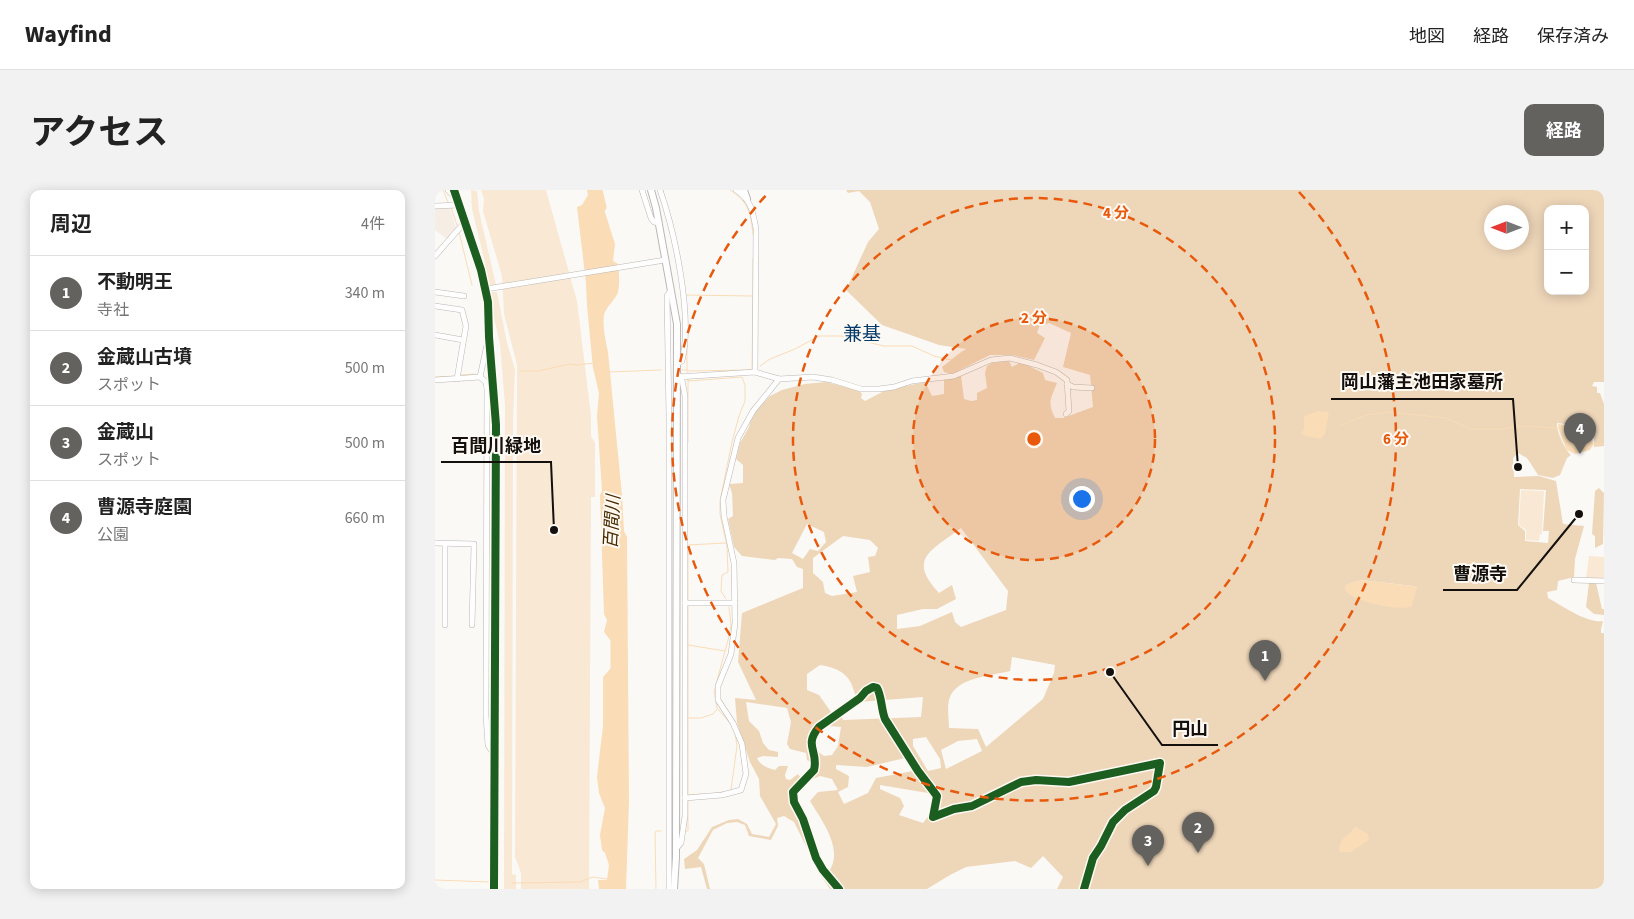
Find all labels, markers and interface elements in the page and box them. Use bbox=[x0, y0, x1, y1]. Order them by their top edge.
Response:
text: Wayfind bbox=[25, 17, 112, 52]
text: 地図 bbox=[1409, 24, 1445, 49]
text: 経路 bbox=[1473, 24, 1509, 49]
text: 保存済み bbox=[1537, 24, 1609, 49]
button: 経路 bbox=[1524, 104, 1604, 156]
text: アクセス bbox=[30, 108, 168, 158]
text: 4 分 bbox=[1103, 203, 1129, 224]
north arrow bbox=[1484, 205, 1529, 250]
map controls bbox=[1544, 205, 1589, 295]
button: + bbox=[1544, 205, 1589, 250]
text: 周辺 bbox=[50, 209, 92, 239]
text: 4件 bbox=[361, 213, 385, 235]
button: − bbox=[1544, 250, 1589, 295]
text: 不動明王 bbox=[97, 269, 173, 296]
text: 1 bbox=[62, 282, 70, 304]
text: 340 m bbox=[345, 282, 385, 304]
text: 寺社 bbox=[97, 299, 129, 321]
text: 2 分 bbox=[1021, 308, 1047, 329]
district label: 兼基 bbox=[843, 321, 881, 348]
text: 金蔵山古墳 bbox=[97, 344, 192, 371]
text: 2 bbox=[62, 357, 70, 379]
text: 500 m bbox=[345, 357, 385, 379]
callout: 岡山藩主池田家墓所 bbox=[1331, 366, 1513, 399]
text: 岡山藩主池田家墓所 bbox=[1341, 370, 1503, 395]
text: スポット bbox=[97, 374, 161, 396]
pin: 4 bbox=[1564, 413, 1596, 454]
text: 金蔵山 bbox=[97, 419, 154, 446]
callout: 百間川緑地 bbox=[441, 429, 551, 462]
text: 6 分 bbox=[1383, 429, 1409, 450]
centre of rings bbox=[1025, 430, 1043, 448]
text: 3 bbox=[62, 432, 70, 454]
text: 500 m bbox=[345, 432, 385, 454]
text: 百間川緑地 bbox=[451, 434, 541, 459]
text: スポット bbox=[97, 449, 161, 471]
your location bbox=[1069, 486, 1095, 512]
water label: 百間川 bbox=[599, 492, 626, 550]
text: 曹源寺庭園 bbox=[97, 494, 192, 521]
text: 4 bbox=[62, 507, 70, 529]
text: 660 m bbox=[345, 507, 385, 529]
text: 公園 bbox=[97, 524, 129, 546]
callout: 曹源寺 bbox=[1443, 557, 1517, 590]
text: 曹源寺 bbox=[1453, 562, 1507, 587]
pin: 1 bbox=[1249, 640, 1281, 681]
callout: 円山 bbox=[1162, 712, 1218, 745]
text: 円山 bbox=[1172, 717, 1208, 742]
pin: 2 bbox=[1182, 812, 1214, 853]
pin: 3 bbox=[1132, 825, 1164, 866]

